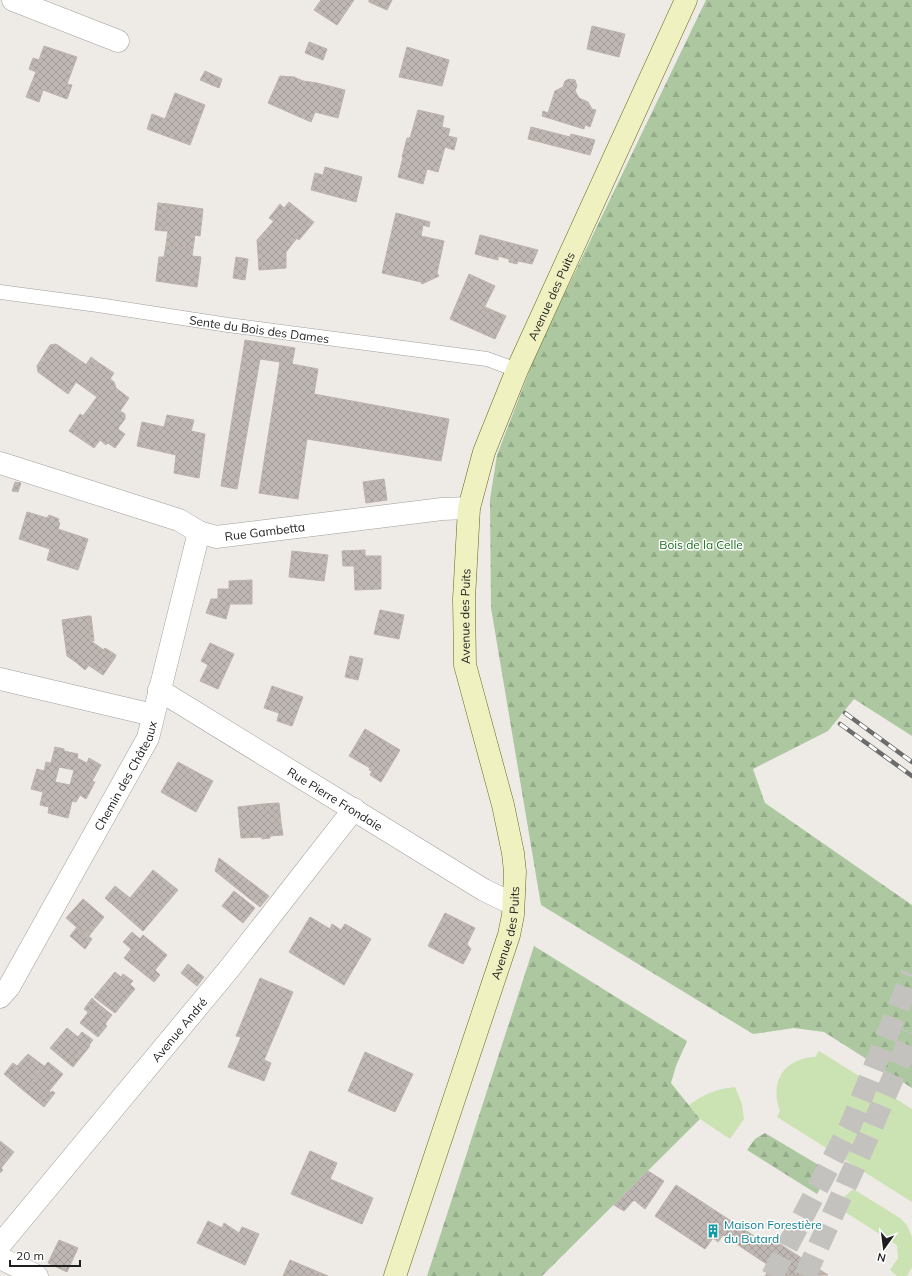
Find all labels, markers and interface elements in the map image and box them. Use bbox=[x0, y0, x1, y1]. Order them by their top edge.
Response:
street label: Avenue des Puits bbox=[524, 249, 577, 343]
street label: Sente du Bois des Dames bbox=[188, 312, 330, 346]
street label: Rue Gambetta bbox=[224, 519, 306, 543]
park label: Bois de la Celle bbox=[659, 537, 743, 552]
street label: Avenue des Puits bbox=[456, 568, 473, 664]
street label: Chemin des Châteaux bbox=[90, 719, 160, 833]
street label: Rue Pierre Frondaie bbox=[285, 764, 386, 833]
street label: Avenue des Puits bbox=[487, 886, 522, 981]
street label: Avenue André bbox=[148, 994, 210, 1065]
place label: Maison Forestière du Butard bbox=[724, 1217, 822, 1246]
building icon: Maison Forestière du Butard bbox=[705, 1223, 721, 1239]
north arrow bbox=[864, 1228, 904, 1268]
scale bar bbox=[10, 1242, 80, 1268]
text: 20 m bbox=[16, 1248, 44, 1263]
text: N bbox=[876, 1250, 887, 1266]

